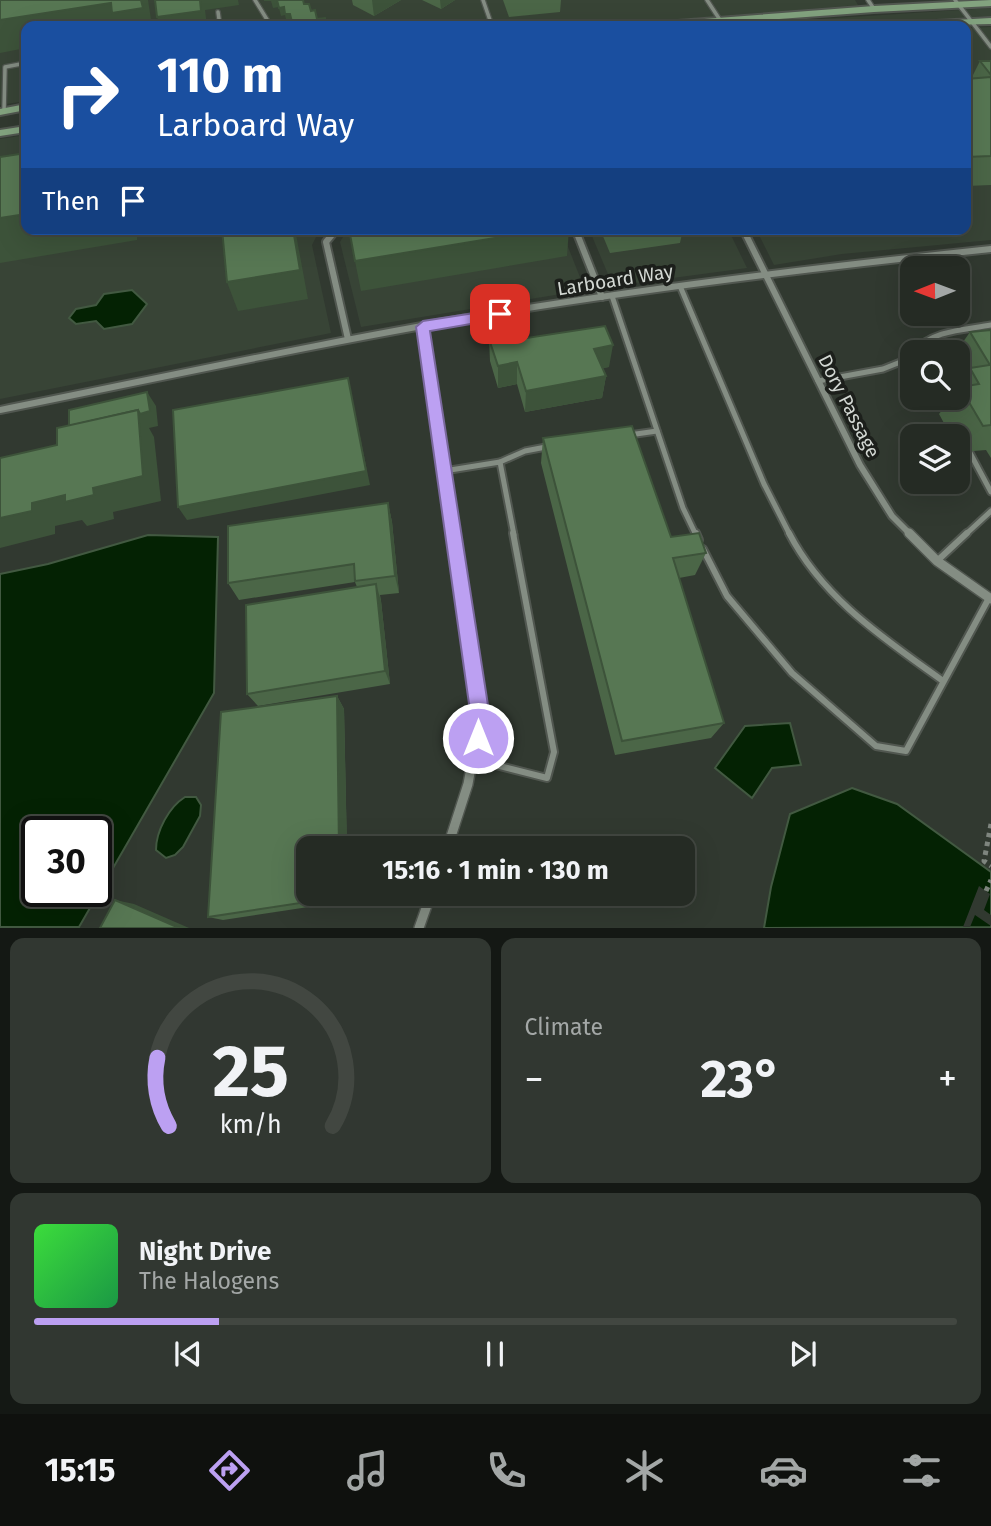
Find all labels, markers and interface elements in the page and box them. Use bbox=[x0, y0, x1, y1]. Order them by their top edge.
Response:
text: 110 m bbox=[157, 46, 283, 105]
icon: right bbox=[42, 49, 133, 140]
text: Larboard Way bbox=[157, 106, 354, 144]
icon: arrive bbox=[114, 182, 152, 220]
text: Then bbox=[42, 186, 100, 217]
north arrow bbox=[900, 256, 970, 326]
map controls bbox=[900, 256, 970, 494]
street label: Larboard Way bbox=[555, 259, 675, 301]
pin bbox=[470, 284, 530, 344]
icon: arrive bbox=[481, 295, 519, 333]
button: search bbox=[900, 340, 970, 410]
street label: Dory Passage bbox=[813, 351, 885, 461]
button: layers bbox=[900, 424, 970, 494]
position arrow bbox=[441, 701, 515, 775]
speed limit sign: 30 bbox=[21, 816, 112, 907]
text: 15:16 · 1 min · 130 m bbox=[382, 855, 609, 886]
text: Climate bbox=[525, 1013, 603, 1041]
text: 25 bbox=[212, 1029, 289, 1116]
text: 23° bbox=[700, 1048, 781, 1111]
text: − bbox=[525, 1056, 544, 1102]
text: + bbox=[938, 1056, 957, 1102]
text: km/h bbox=[219, 1110, 281, 1140]
text: Night Drive bbox=[139, 1236, 271, 1267]
text: The Halogens bbox=[139, 1267, 279, 1295]
icon: previous bbox=[169, 1335, 207, 1373]
icon: pause bbox=[476, 1335, 514, 1373]
icon: next bbox=[784, 1335, 822, 1373]
icon: directions bbox=[205, 1446, 254, 1495]
icon: music bbox=[343, 1446, 392, 1495]
icon: phone bbox=[482, 1446, 531, 1495]
icon: climate bbox=[620, 1446, 669, 1495]
icon: car bbox=[759, 1446, 808, 1495]
icon: filters bbox=[897, 1446, 946, 1495]
text: 15:15 bbox=[45, 1451, 115, 1489]

